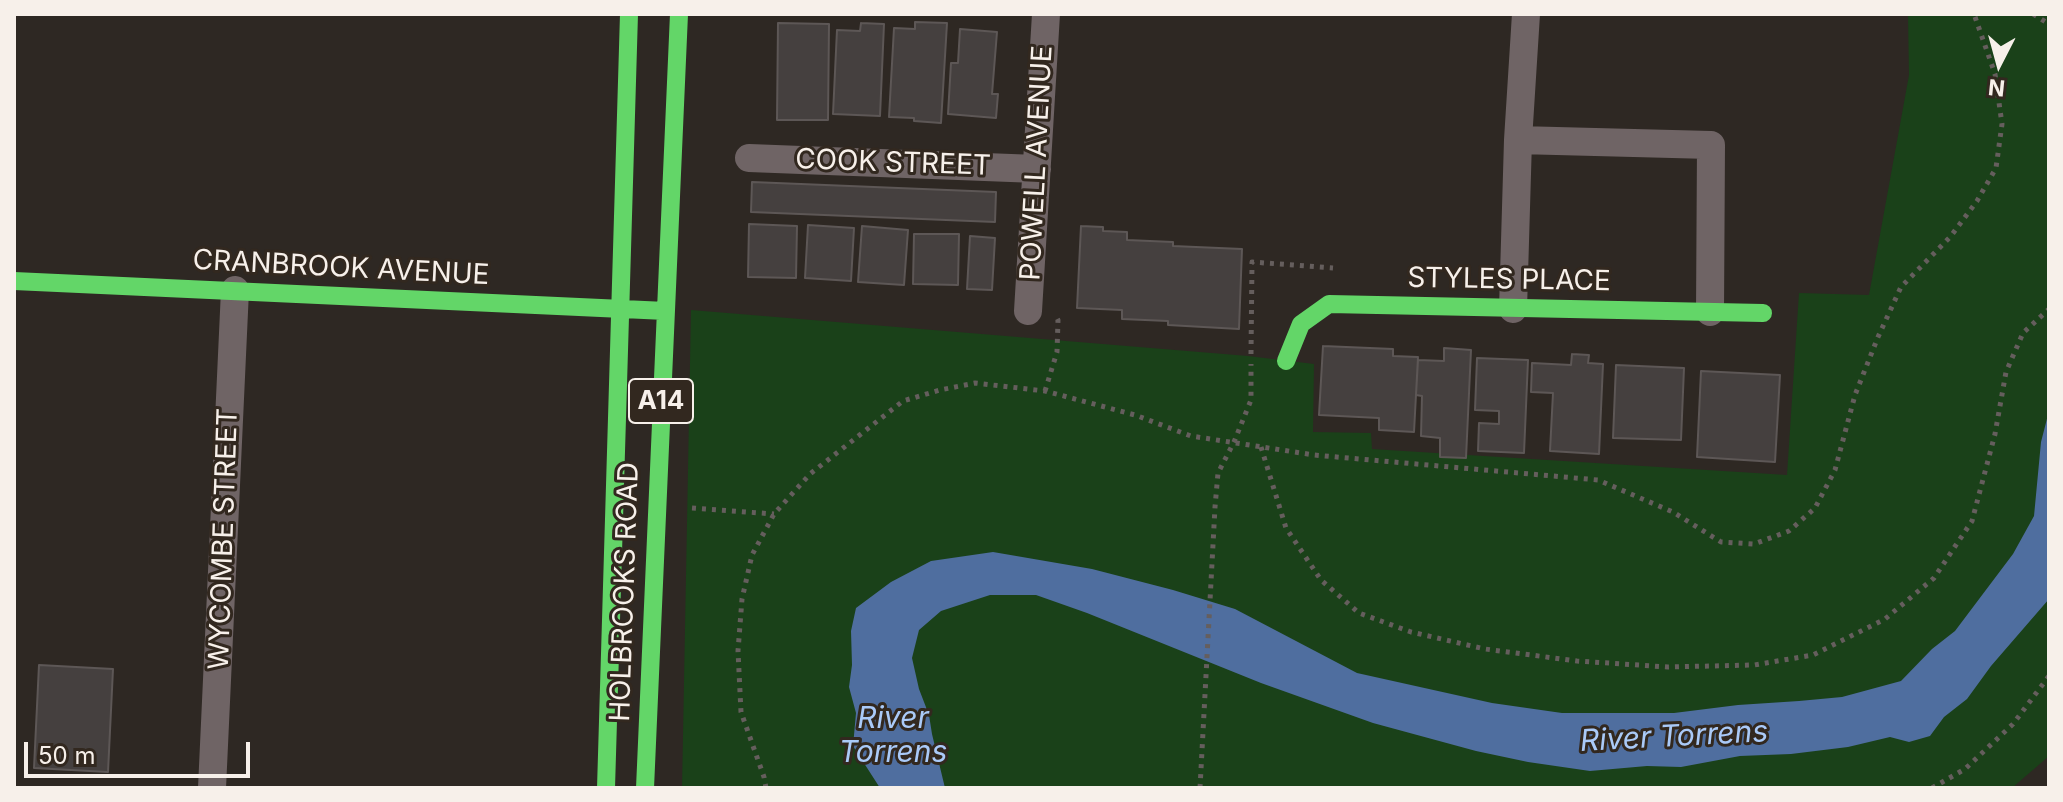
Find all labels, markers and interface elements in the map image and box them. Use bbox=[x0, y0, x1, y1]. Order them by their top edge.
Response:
north arrow bbox=[1959, 24, 2039, 104]
street label: POWELL AVENUE bbox=[1014, 44, 1060, 282]
text: N bbox=[1987, 74, 2006, 102]
street label: COOK STREET bbox=[795, 143, 991, 183]
street label: CRANBROOK AVENUE bbox=[192, 243, 490, 293]
street label: STYLES PLACE bbox=[1407, 261, 1611, 299]
road number: A14 bbox=[629, 379, 693, 423]
street label: WYCOMBE STREET bbox=[203, 408, 245, 670]
street label: HOLBROOKS ROAD bbox=[604, 462, 646, 722]
water label: River Torrens bbox=[839, 701, 947, 772]
water label: River Torrens bbox=[1579, 714, 1769, 760]
scale bar bbox=[28, 726, 254, 776]
text: 50 m bbox=[38, 741, 96, 770]

